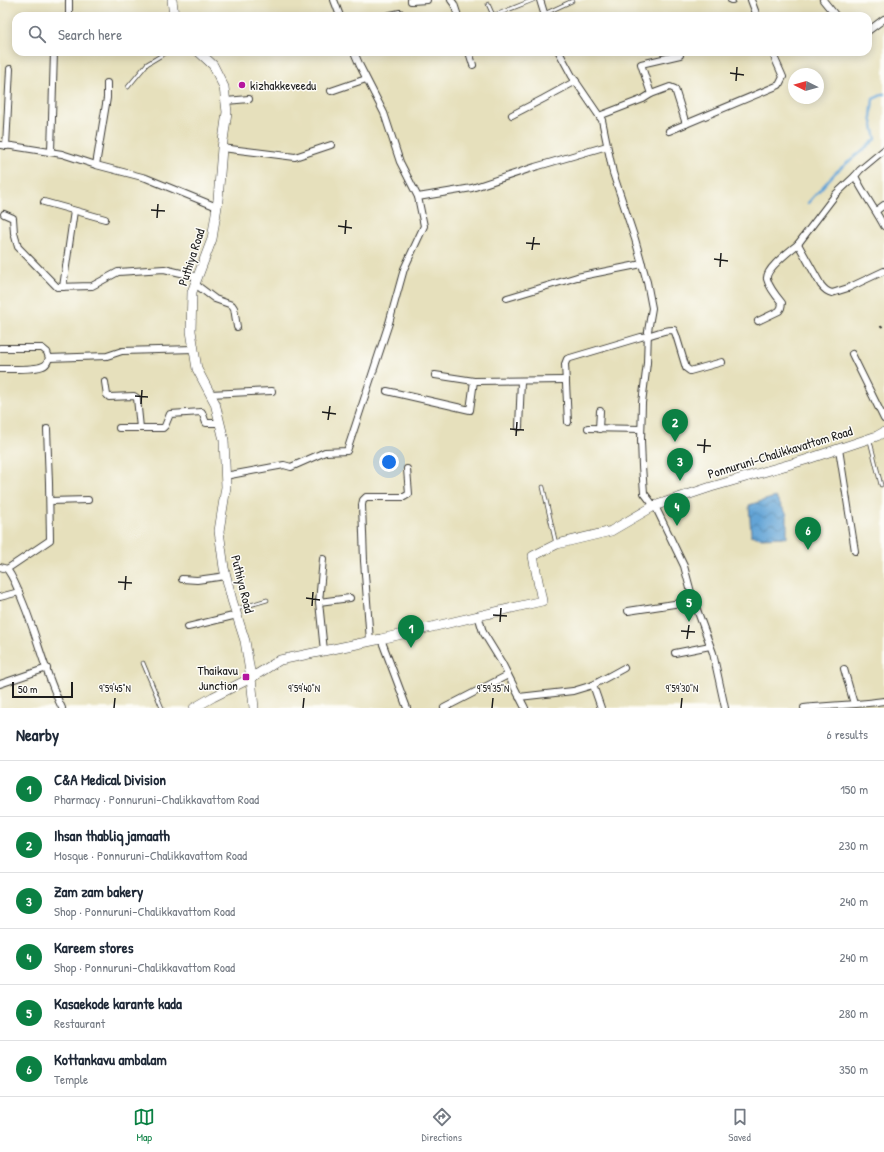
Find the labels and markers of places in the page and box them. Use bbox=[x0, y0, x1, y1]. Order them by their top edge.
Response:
place label: kizhakkeveedu bbox=[250, 76, 316, 94]
marker: kizhakkeveedu bbox=[237, 80, 247, 90]
pin: 2 bbox=[662, 409, 688, 442]
pin: 3 bbox=[667, 448, 693, 481]
pin: 4 bbox=[664, 493, 690, 526]
pin: 6 bbox=[795, 517, 821, 550]
pin: 5 bbox=[676, 589, 702, 622]
pin: 1 bbox=[398, 615, 424, 648]
place label: Thaikavu Junction bbox=[198, 661, 238, 694]
marker: Thaikavu Junction bbox=[241, 672, 251, 682]

